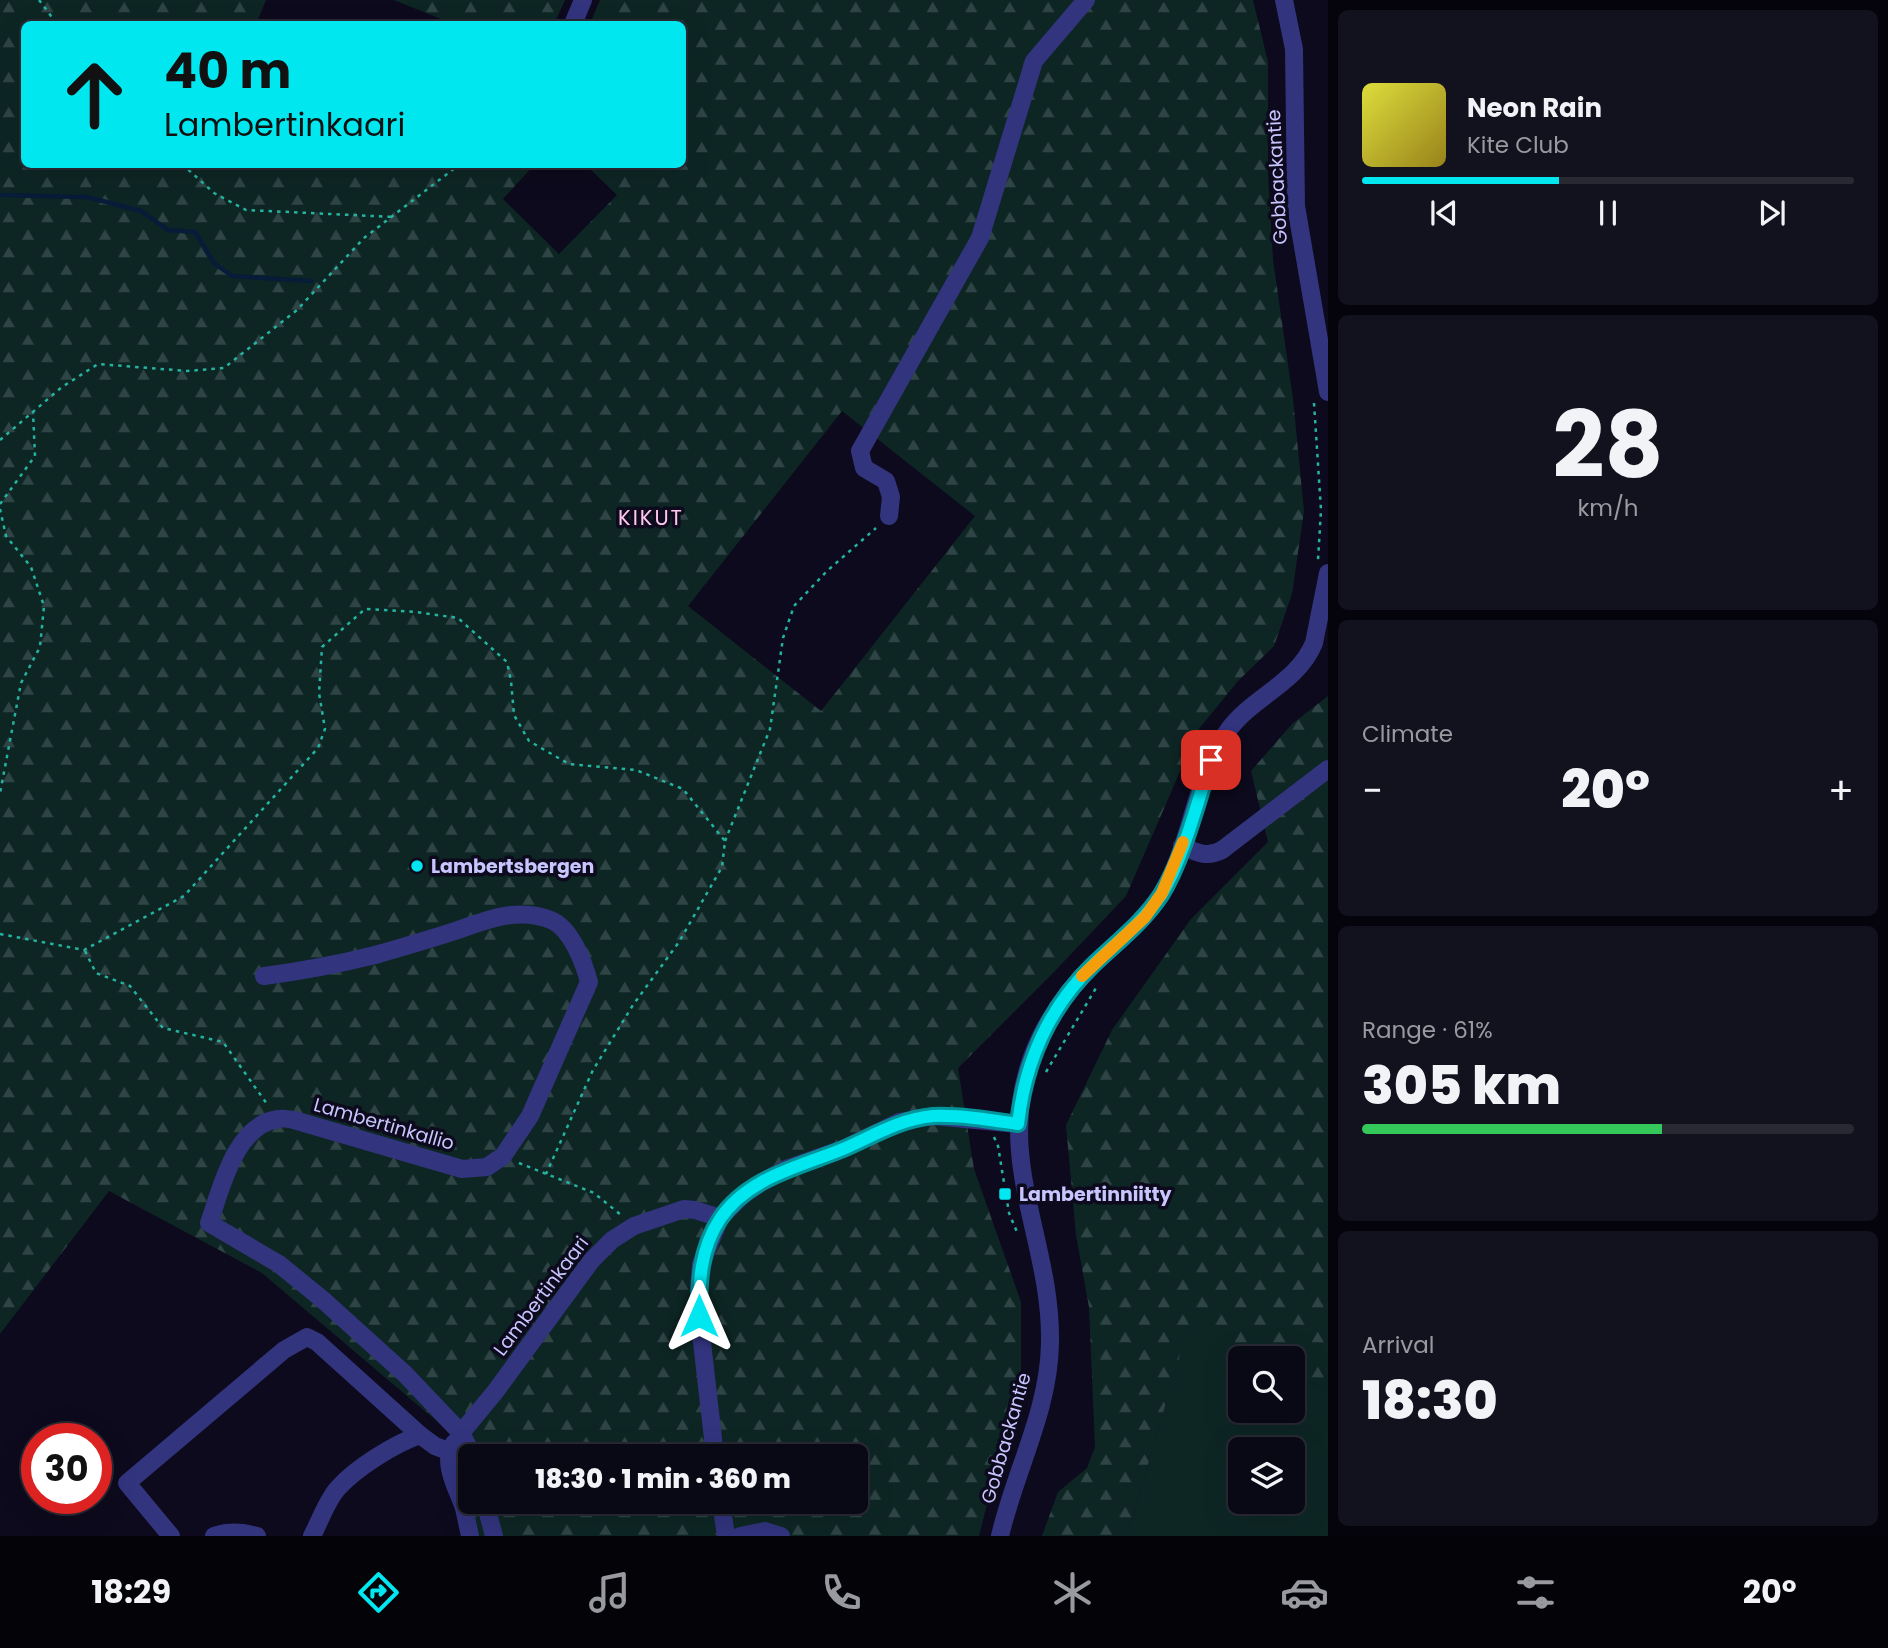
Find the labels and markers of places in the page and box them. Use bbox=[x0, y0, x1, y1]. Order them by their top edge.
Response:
pin bbox=[1181, 730, 1241, 790]
place label: Lambertsbergen bbox=[431, 853, 594, 880]
marker: Lambertsbergen bbox=[409, 858, 425, 874]
place label: Lambertinniitty bbox=[1019, 1181, 1172, 1208]
marker: Lambertinniitty bbox=[997, 1186, 1013, 1202]

